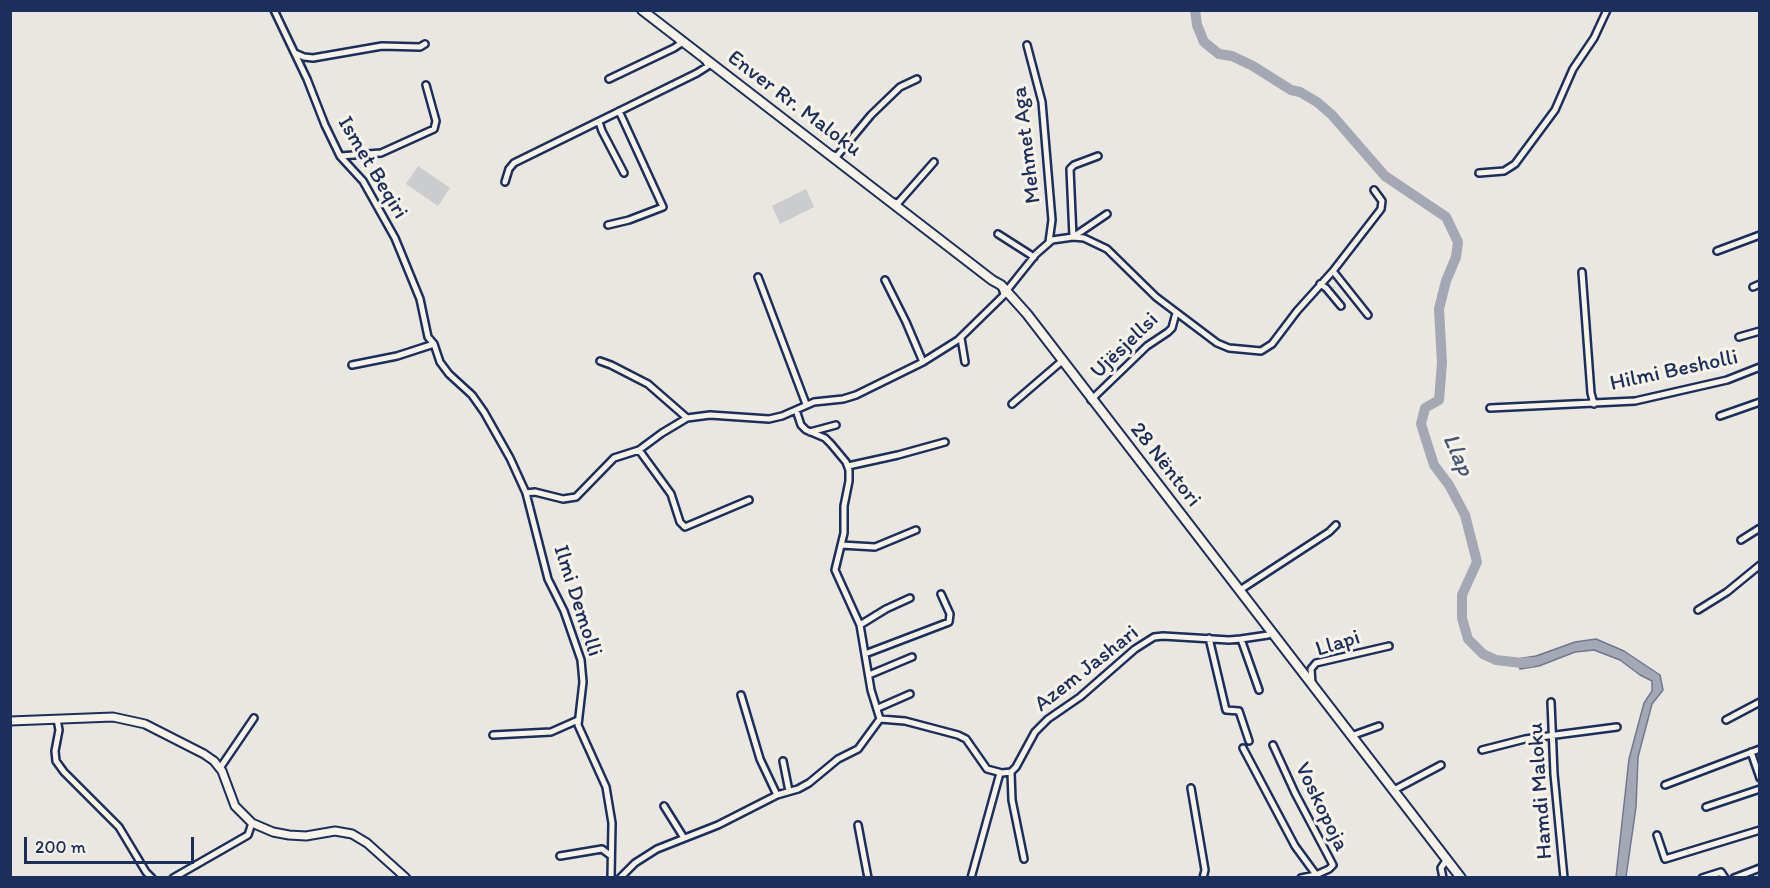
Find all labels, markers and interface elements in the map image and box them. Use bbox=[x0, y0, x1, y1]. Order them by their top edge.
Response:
street label: Enver Rr. Maloku bbox=[722, 45, 866, 163]
street label: Mehmet Aga bbox=[1007, 85, 1047, 205]
street label: Ismet Beqiri bbox=[331, 112, 413, 224]
street label: Ujësjellsi bbox=[1086, 307, 1164, 385]
street label: Hilmi Besholli bbox=[1608, 345, 1740, 397]
street label: 28 Nëntori bbox=[1124, 417, 1206, 513]
water label: Llap bbox=[1435, 429, 1479, 481]
street label: Ilmi Demolli bbox=[547, 542, 607, 660]
street label: Azem Jashari bbox=[1029, 620, 1145, 718]
street label: Llapi bbox=[1312, 625, 1364, 663]
street label: Hamdi Maloku bbox=[1523, 722, 1559, 860]
street label: Voskopoja bbox=[1288, 758, 1354, 856]
scale bar bbox=[27, 825, 196, 863]
text: 200 m bbox=[35, 836, 86, 858]

